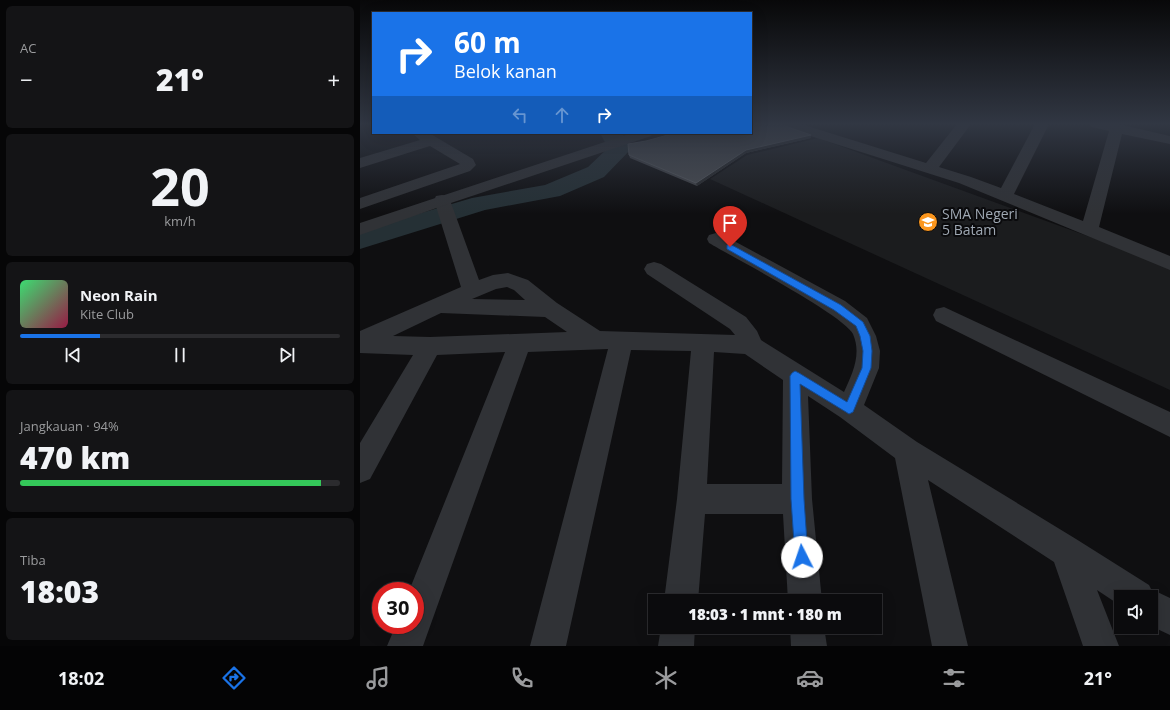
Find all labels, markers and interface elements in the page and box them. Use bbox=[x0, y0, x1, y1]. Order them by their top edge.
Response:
text: 60 m bbox=[454, 23, 521, 61]
icon: right bbox=[388, 28, 440, 80]
text: AC bbox=[20, 39, 36, 57]
text: 21° bbox=[156, 59, 204, 100]
text: Belok kanan bbox=[454, 59, 557, 83]
text: − bbox=[20, 64, 33, 94]
text: + bbox=[327, 64, 340, 94]
icon: left bbox=[509, 104, 531, 126]
icon: ahead bbox=[551, 104, 573, 126]
icon: right bbox=[593, 104, 615, 126]
text: 20 bbox=[150, 150, 210, 221]
place label: SMA Negeri 5 Batam bbox=[942, 204, 1018, 239]
pin bbox=[713, 206, 747, 247]
school or university icon: SMA Negeri 5 Batam bbox=[917, 211, 939, 233]
text: km/h bbox=[164, 212, 196, 230]
icon: arrive bbox=[719, 212, 741, 234]
text: Neon Rain bbox=[80, 285, 158, 305]
text: Kite Club bbox=[80, 305, 134, 323]
icon: previous bbox=[62, 344, 84, 366]
icon: pause bbox=[169, 344, 191, 366]
icon: next bbox=[276, 344, 298, 366]
text: Jangkauan · 94% bbox=[20, 417, 119, 435]
text: 470 km bbox=[20, 437, 130, 478]
position arrow bbox=[781, 536, 823, 578]
text: Tiba bbox=[20, 551, 46, 569]
text: 18:03 bbox=[20, 571, 99, 612]
speed limit sign: 30 bbox=[372, 582, 424, 634]
map controls bbox=[1114, 590, 1158, 634]
button: sound bbox=[1114, 590, 1158, 634]
text: 18:03 · 1 mnt · 180 m bbox=[688, 604, 842, 624]
icon: directions bbox=[220, 664, 248, 692]
icon: music bbox=[364, 664, 392, 692]
icon: phone bbox=[508, 664, 536, 692]
icon: climate bbox=[652, 664, 680, 692]
icon: car bbox=[796, 664, 824, 692]
icon: filters bbox=[940, 664, 968, 692]
text: 18:02 bbox=[58, 666, 104, 690]
text: 21° bbox=[1084, 666, 1112, 690]

